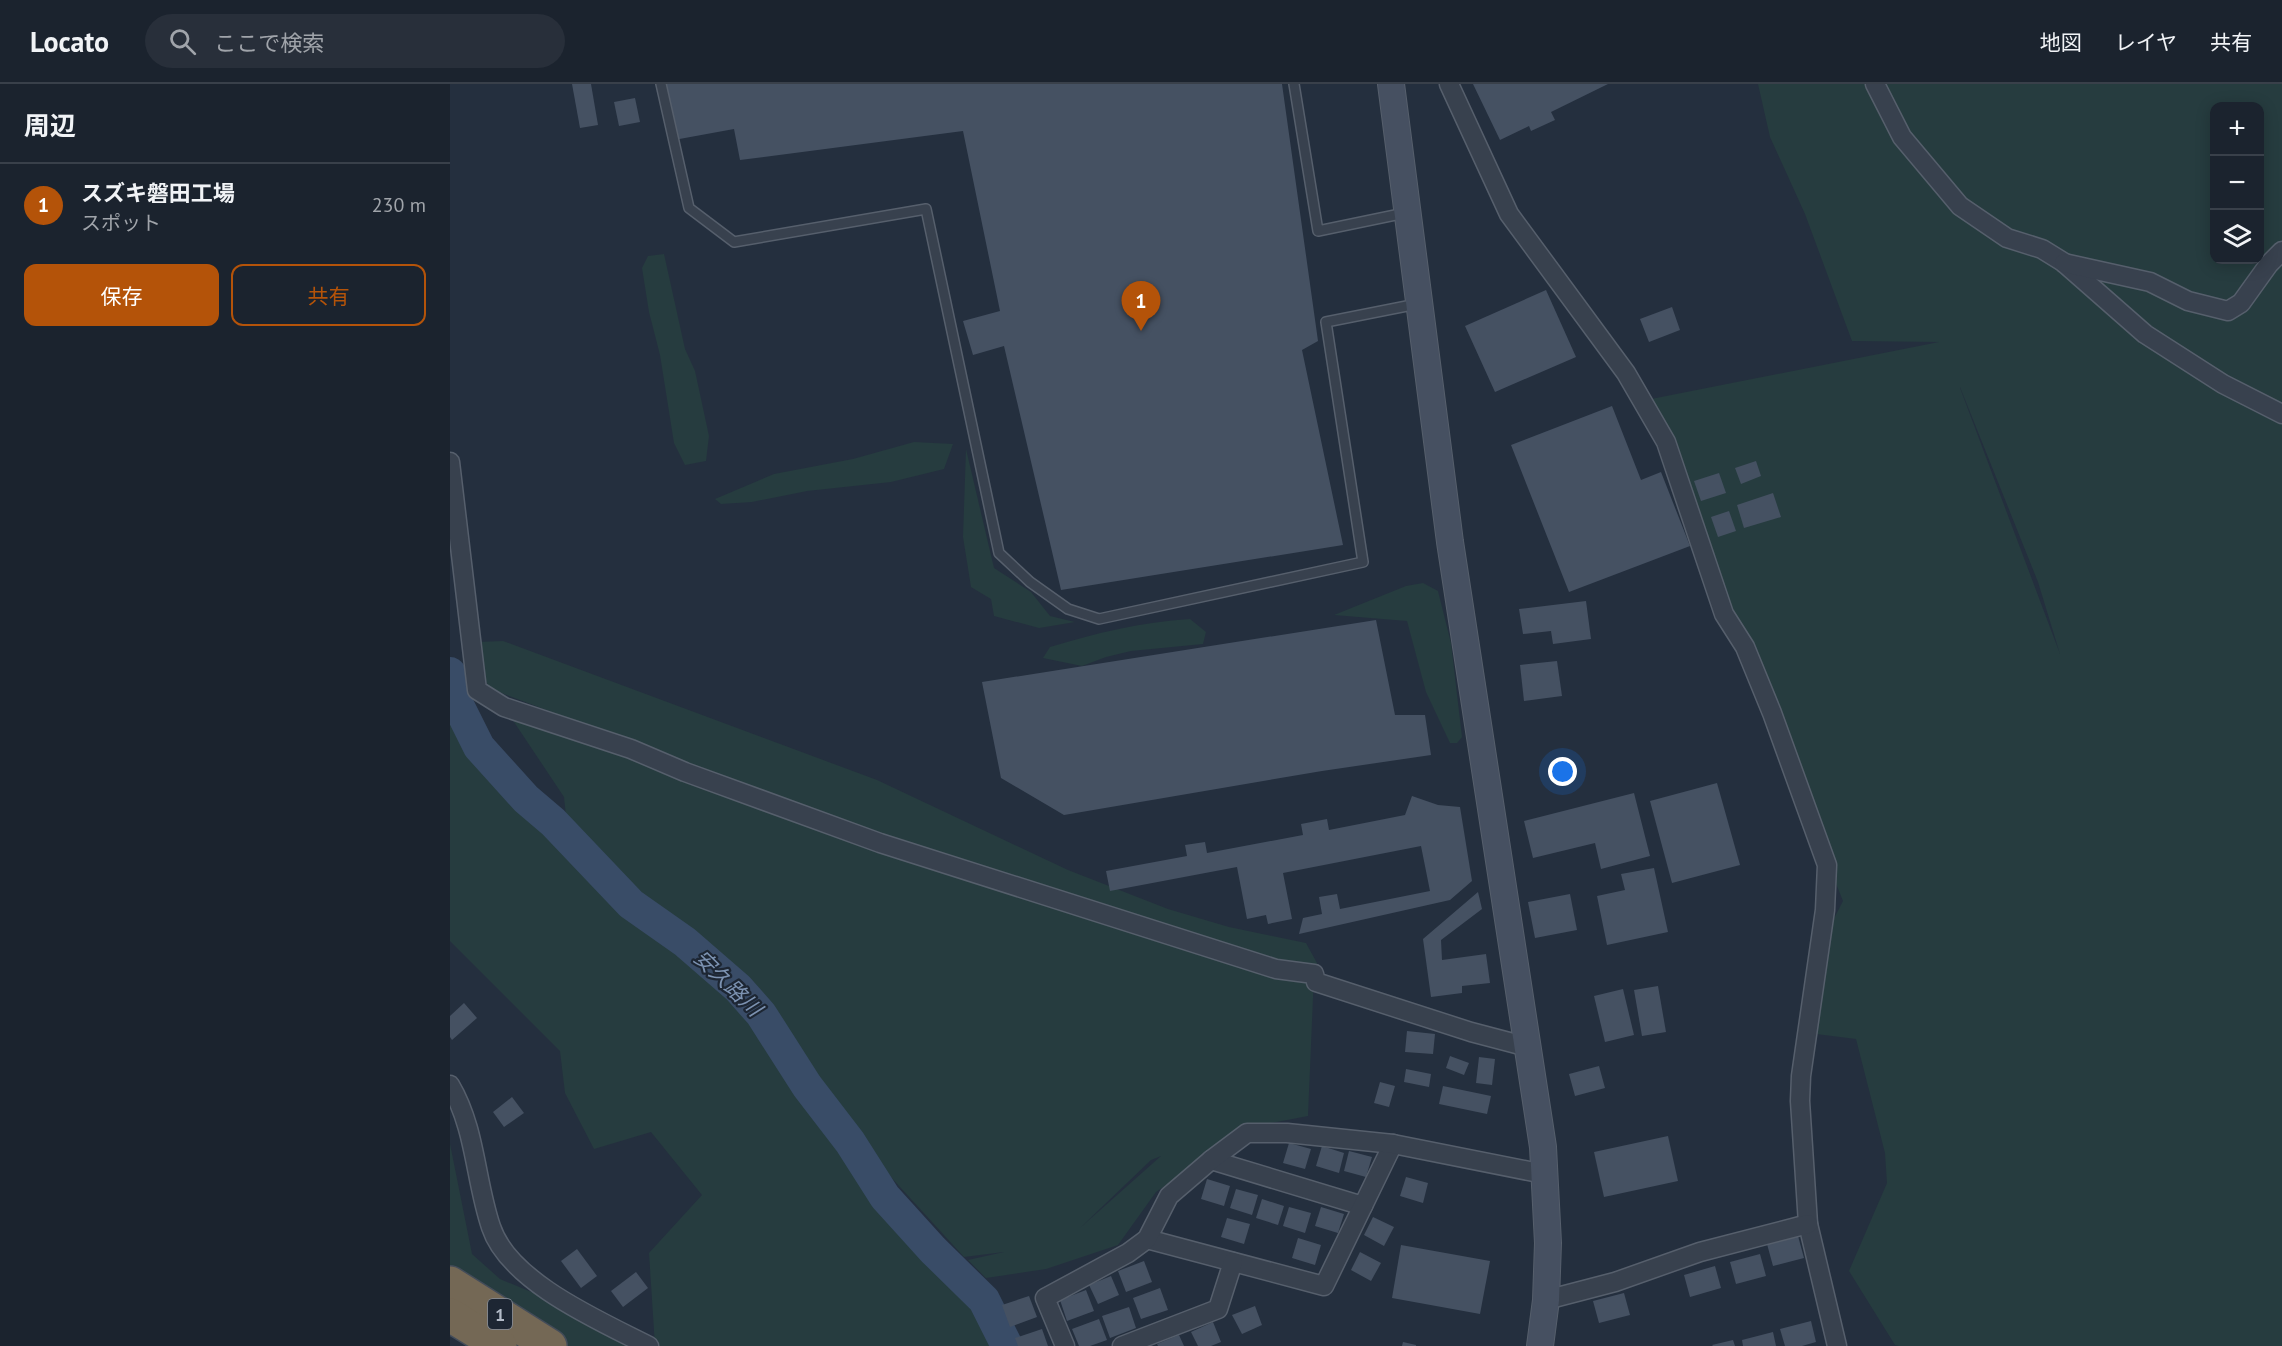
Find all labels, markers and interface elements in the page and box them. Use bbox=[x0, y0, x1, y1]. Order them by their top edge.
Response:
search box bbox=[145, 14, 565, 68]
text: Locato bbox=[30, 23, 109, 60]
icon: search bbox=[166, 25, 199, 58]
text: ここで検索 bbox=[214, 29, 324, 57]
text: 地図 bbox=[2040, 29, 2082, 56]
text: レイヤ bbox=[2115, 29, 2177, 56]
text: 共有 bbox=[2210, 29, 2252, 56]
map controls bbox=[2210, 102, 2264, 264]
button: + bbox=[2210, 102, 2264, 156]
text: 周辺 bbox=[24, 109, 76, 142]
button: − bbox=[2210, 156, 2264, 210]
text: スズキ磐田工場 bbox=[81, 179, 235, 207]
text: 1 bbox=[38, 192, 49, 218]
text: 230 m bbox=[372, 192, 426, 218]
text: スポット bbox=[81, 210, 161, 236]
button: layers bbox=[2210, 210, 2264, 264]
button: 保存 bbox=[24, 264, 219, 326]
button: 共有 bbox=[231, 264, 426, 326]
pin: 1 bbox=[1122, 282, 1160, 331]
your location bbox=[1548, 757, 1577, 786]
water label: 安久路川 bbox=[688, 944, 769, 1023]
road number: 1 bbox=[488, 1299, 512, 1329]

